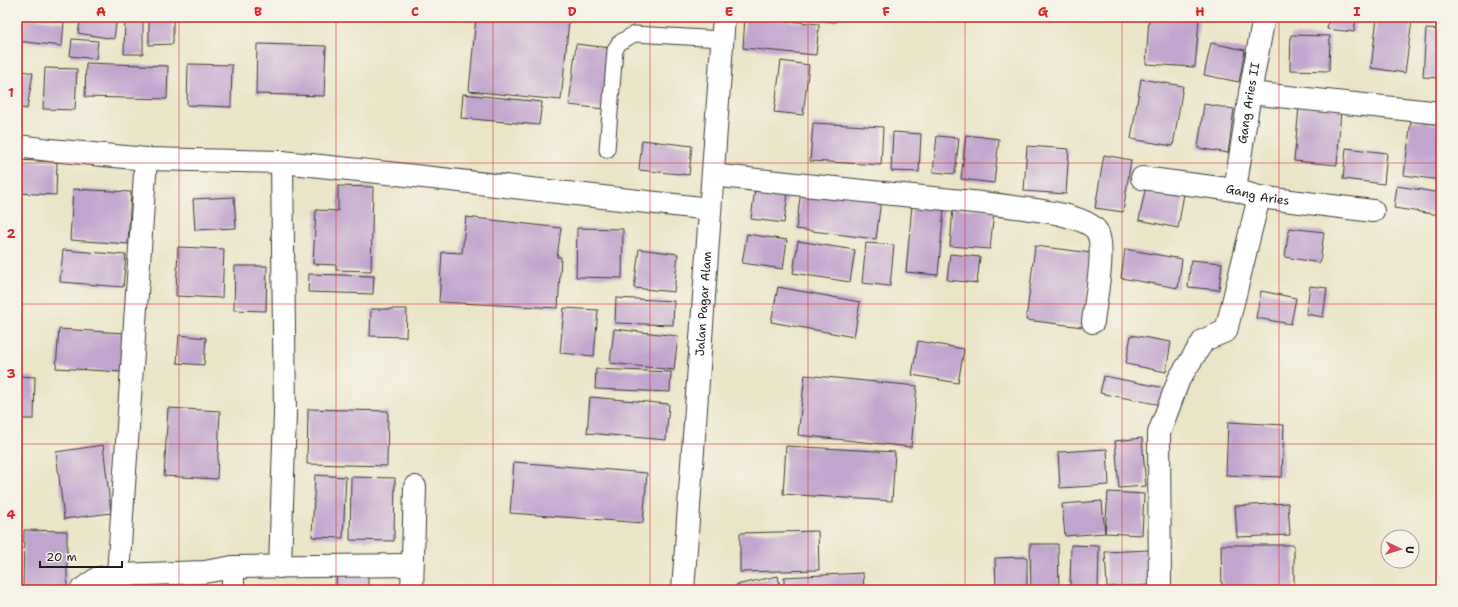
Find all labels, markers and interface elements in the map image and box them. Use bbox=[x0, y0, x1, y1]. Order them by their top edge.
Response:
text: A bbox=[96, 3, 106, 20]
text: B bbox=[254, 3, 262, 20]
text: C bbox=[411, 3, 419, 20]
text: D bbox=[567, 3, 577, 20]
text: E bbox=[725, 3, 734, 20]
text: F bbox=[882, 3, 890, 20]
text: G bbox=[1038, 3, 1049, 20]
text: H bbox=[1195, 3, 1205, 20]
text: I bbox=[1353, 3, 1361, 20]
street label: Gang Aries II bbox=[1234, 61, 1264, 145]
text: 1 bbox=[8, 84, 14, 101]
street label: Gang Aries bbox=[1225, 181, 1290, 209]
text: 2 bbox=[6, 225, 16, 242]
street label: Jalan Pagar Alam bbox=[692, 251, 715, 357]
text: 3 bbox=[6, 365, 16, 382]
text: 4 bbox=[6, 506, 16, 523]
north arrow bbox=[1380, 529, 1420, 569]
scale bar bbox=[40, 543, 122, 569]
text: U bbox=[1402, 545, 1417, 554]
text: 20 m bbox=[46, 549, 77, 565]

